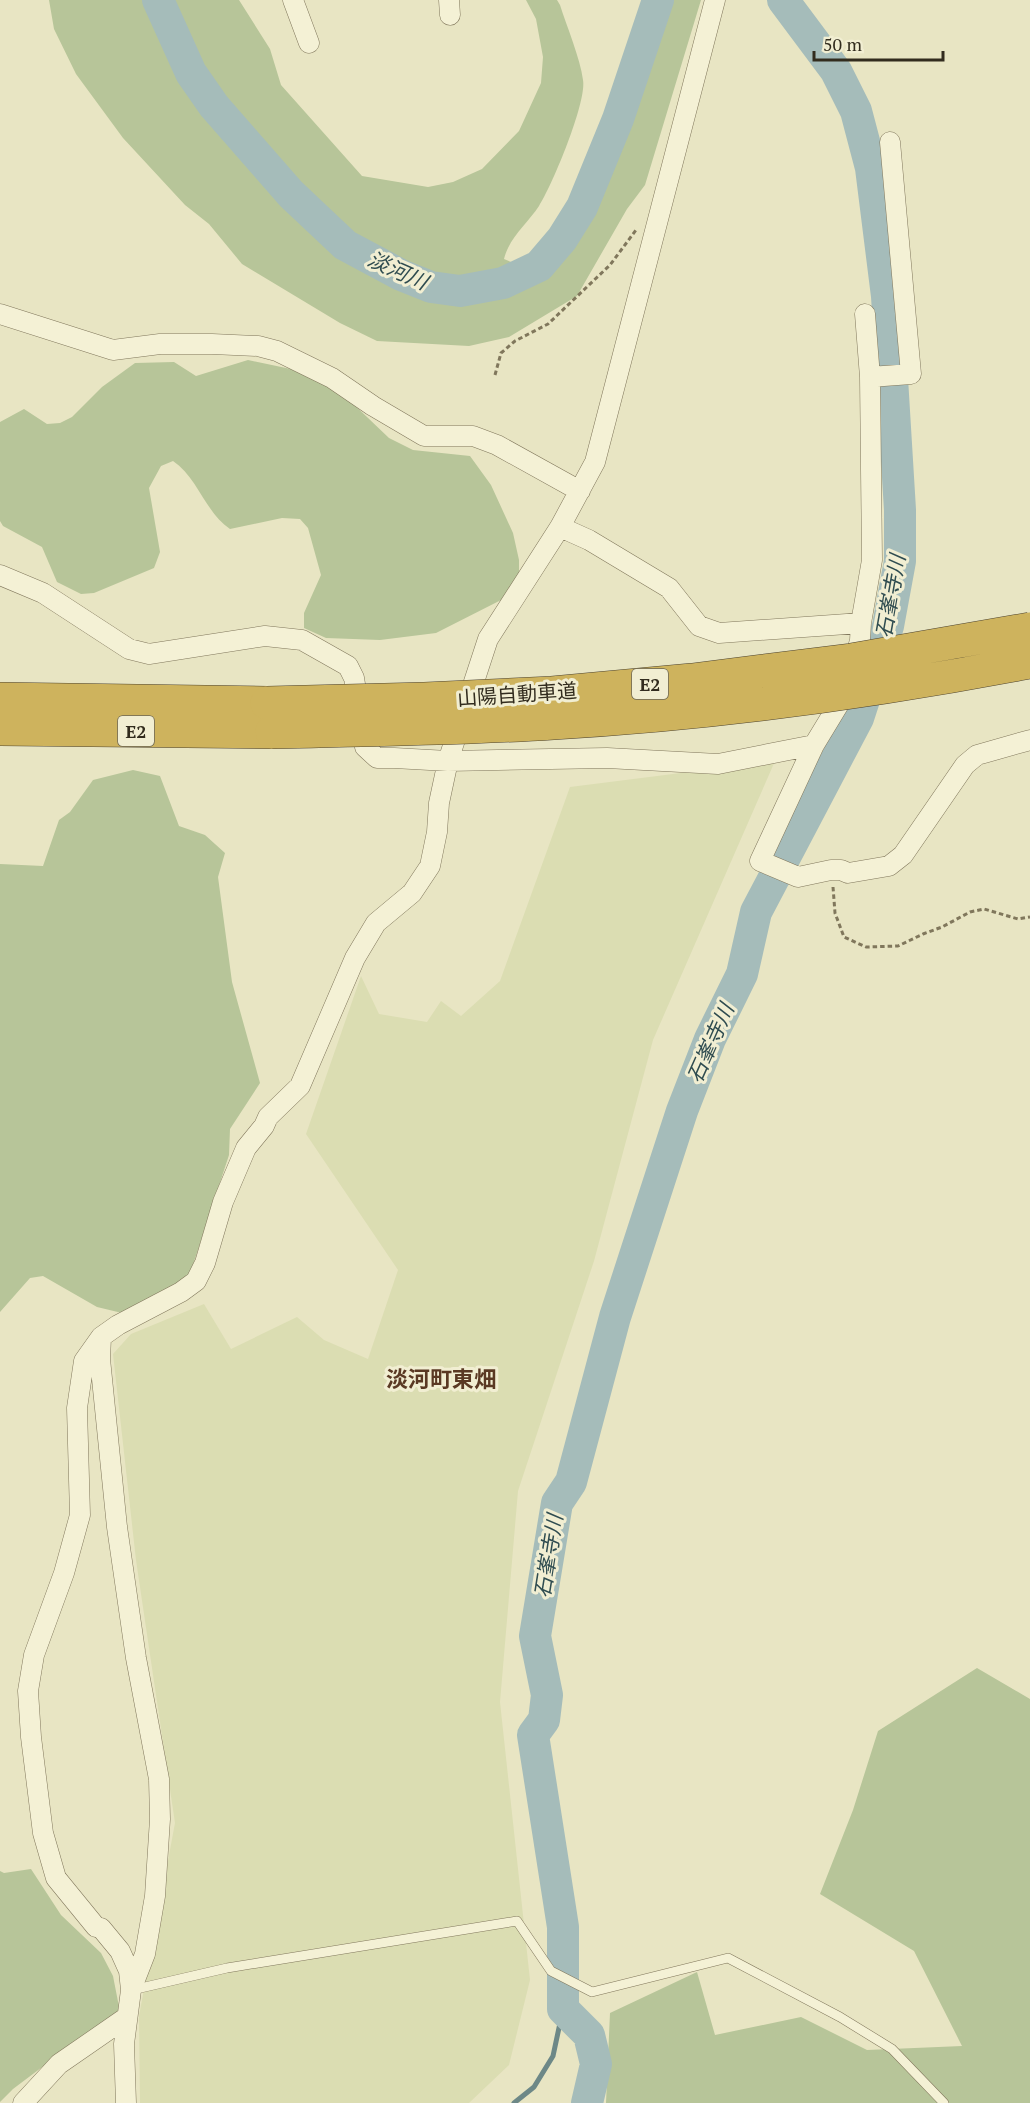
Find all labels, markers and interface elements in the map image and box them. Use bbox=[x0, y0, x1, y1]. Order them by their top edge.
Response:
scale bar bbox=[814, 24, 943, 62]
text: 50 m bbox=[823, 32, 863, 56]
water label: 淡河川 bbox=[364, 244, 434, 296]
water label: 石峯寺川 bbox=[869, 550, 911, 640]
road number: E2 bbox=[632, 669, 668, 699]
street label: 山陽自動車道 bbox=[456, 676, 578, 712]
road number: E2 bbox=[118, 716, 154, 746]
water label: 石峯寺川 bbox=[680, 997, 741, 1087]
district label: 淡河町東畑 bbox=[386, 1364, 496, 1393]
water label: 石峯寺川 bbox=[528, 1510, 569, 1600]

